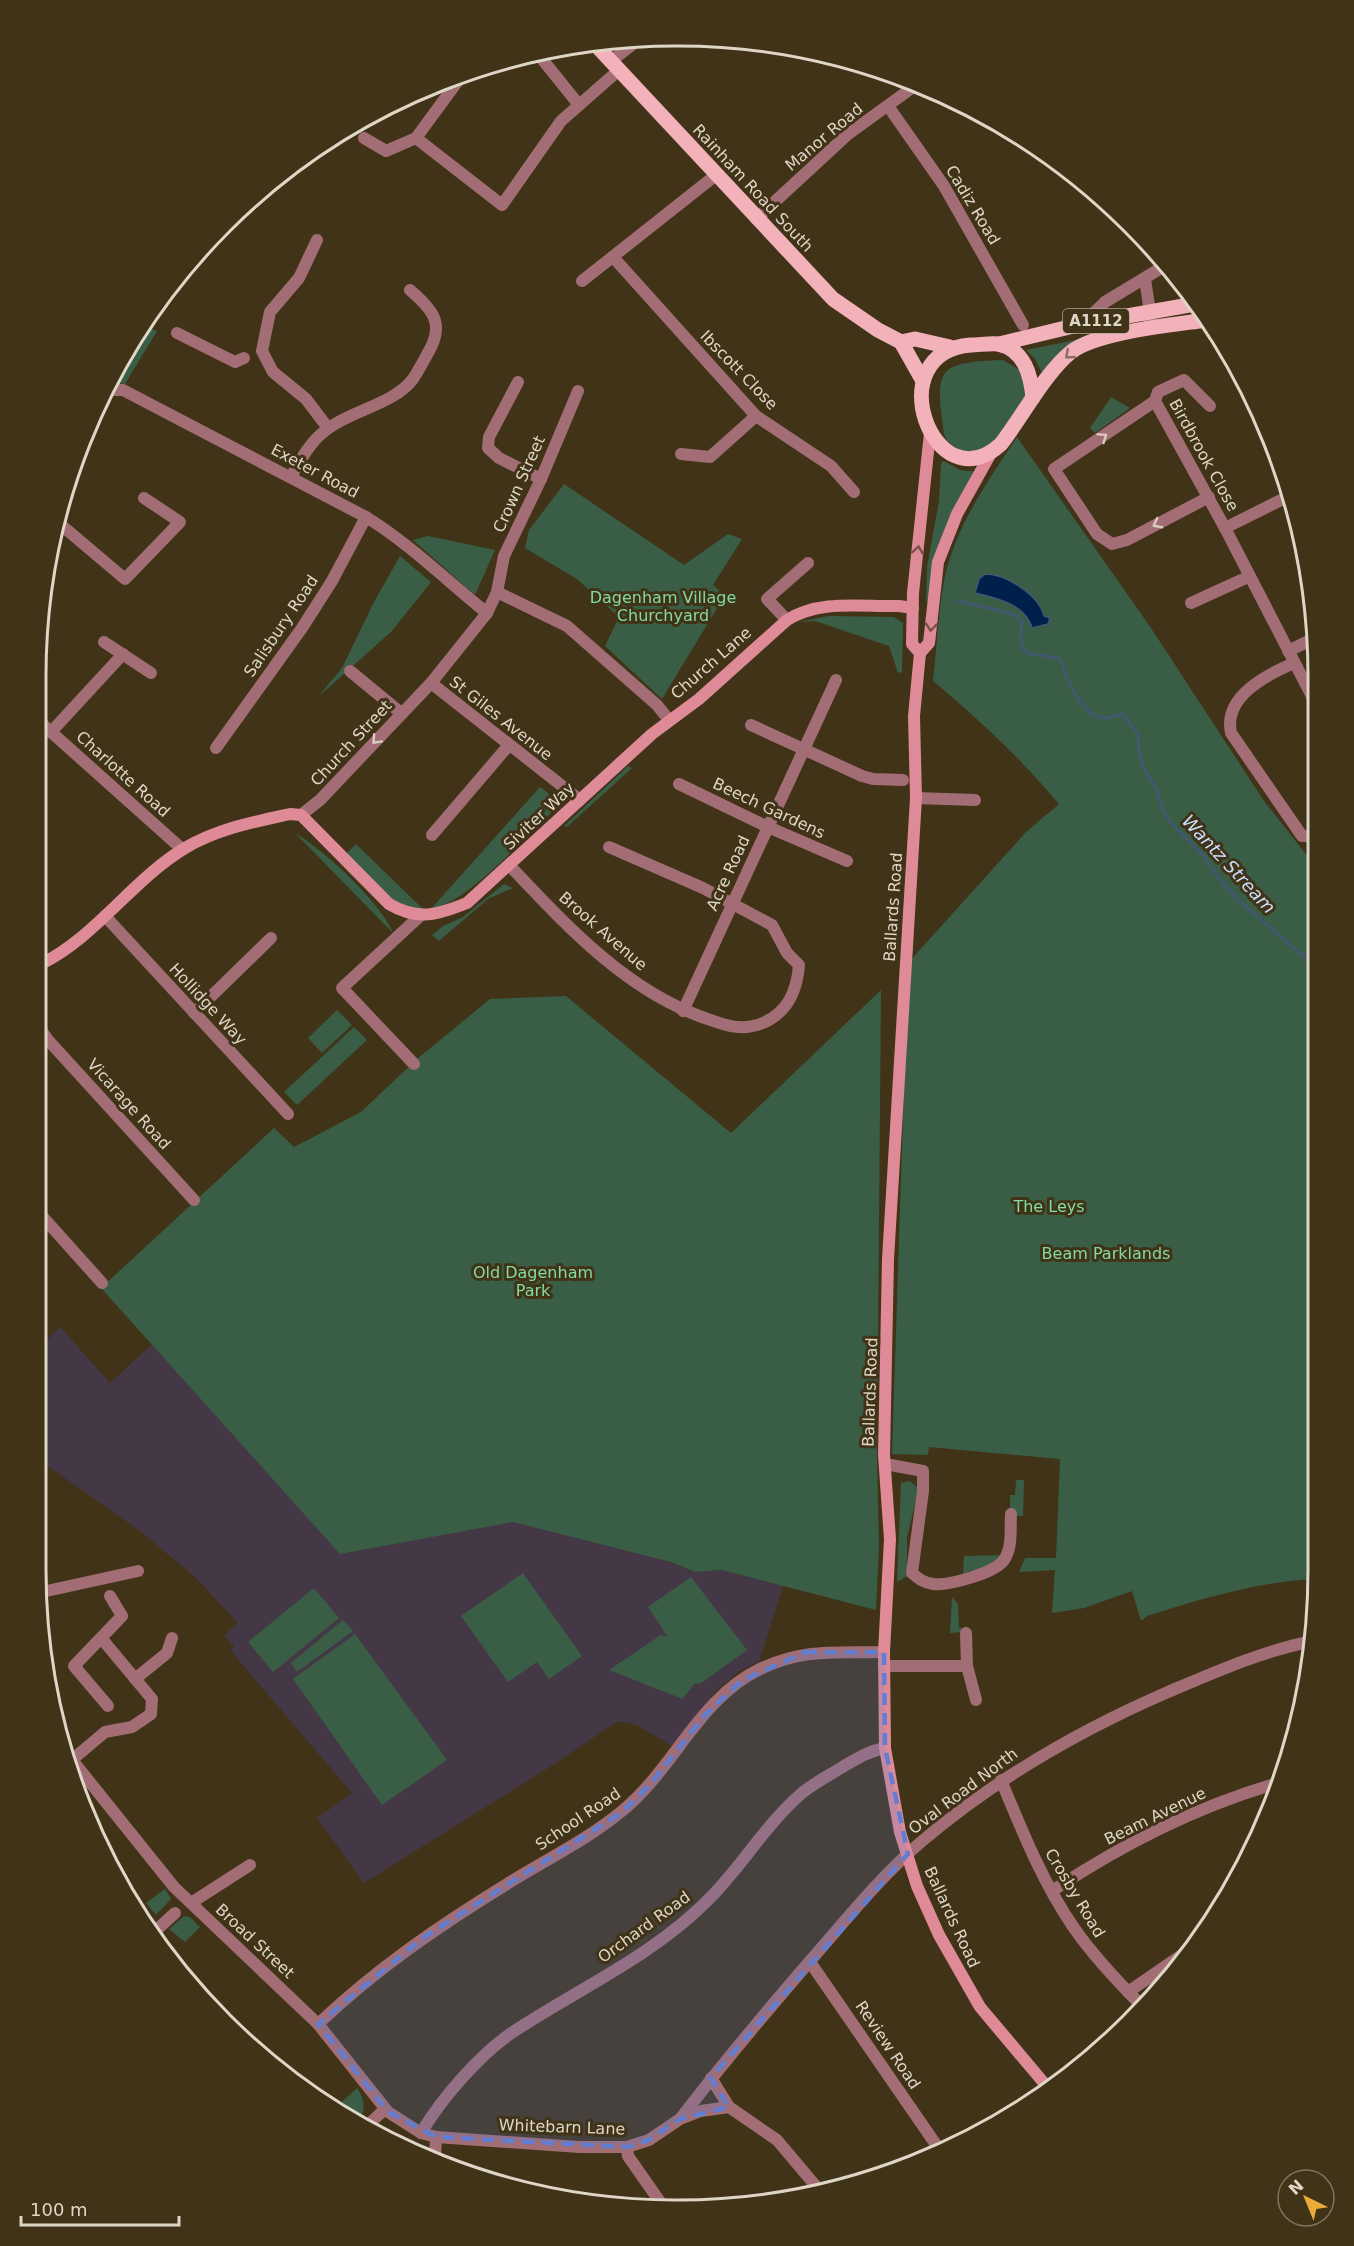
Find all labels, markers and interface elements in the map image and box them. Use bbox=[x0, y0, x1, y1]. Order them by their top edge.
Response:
street label: Manor Road bbox=[781, 99, 867, 175]
street label: Rainham Road South bbox=[689, 120, 817, 256]
street label: Cadiz Road bbox=[942, 162, 1004, 248]
road number: A1112 bbox=[1063, 309, 1129, 333]
street label: Ibscott Close bbox=[696, 326, 782, 414]
one-way arrow bbox=[1066, 348, 1076, 359]
street label: Birdbrook Close bbox=[1165, 395, 1243, 515]
street label: Crown Street bbox=[489, 433, 549, 535]
one-way arrow bbox=[1096, 433, 1107, 444]
street label: Exeter Road bbox=[268, 440, 362, 502]
one-way arrow bbox=[1153, 517, 1163, 528]
one-way arrow bbox=[911, 545, 923, 554]
street label: Salisbury Road bbox=[240, 571, 322, 681]
park label: Dagenham Village Churchyard bbox=[590, 588, 736, 625]
street label: Church Lane bbox=[667, 623, 755, 703]
one-way arrow bbox=[925, 623, 938, 632]
street label: St Giles Avenue bbox=[446, 672, 556, 764]
street label: Church Street bbox=[306, 696, 396, 790]
street label: Charlotte Road bbox=[72, 727, 174, 821]
one-way arrow bbox=[372, 733, 383, 744]
street label: Beech Gardens bbox=[710, 774, 828, 842]
street label: Siviter Way bbox=[499, 778, 579, 854]
water label: Wantz Stream bbox=[1178, 810, 1280, 918]
street label: Acre Road bbox=[702, 832, 754, 914]
street label: Ballards Road bbox=[880, 852, 906, 962]
street label: Brook Avenue bbox=[555, 888, 651, 974]
street label: Hollidge Way bbox=[165, 959, 251, 1049]
street label: Vicarage Road bbox=[83, 1055, 175, 1153]
park label: The Leys bbox=[1012, 1197, 1085, 1216]
park label: Beam Parklands bbox=[1042, 1244, 1170, 1263]
park label: Old Dagenham Park bbox=[473, 1263, 593, 1300]
street label: Ballards Road bbox=[859, 1337, 881, 1447]
street label: Oval Road North bbox=[905, 1744, 1021, 1838]
street label: Beam Avenue bbox=[1101, 1783, 1209, 1849]
street label: School Road bbox=[532, 1784, 624, 1854]
street label: Crosby Road bbox=[1041, 1845, 1109, 1941]
street label: Ballards Road bbox=[920, 1863, 984, 1971]
street label: Orchard Road bbox=[594, 1887, 694, 1967]
street label: Broad Street bbox=[212, 1900, 298, 1982]
street label: Review Road bbox=[852, 1997, 924, 2093]
street label: Whitebarn Lane bbox=[498, 2115, 626, 2139]
north arrow bbox=[1276, 2168, 1336, 2228]
text: N bbox=[1285, 2176, 1307, 2199]
scale bar bbox=[21, 2189, 178, 2227]
text: 100 m bbox=[30, 2199, 88, 2220]

